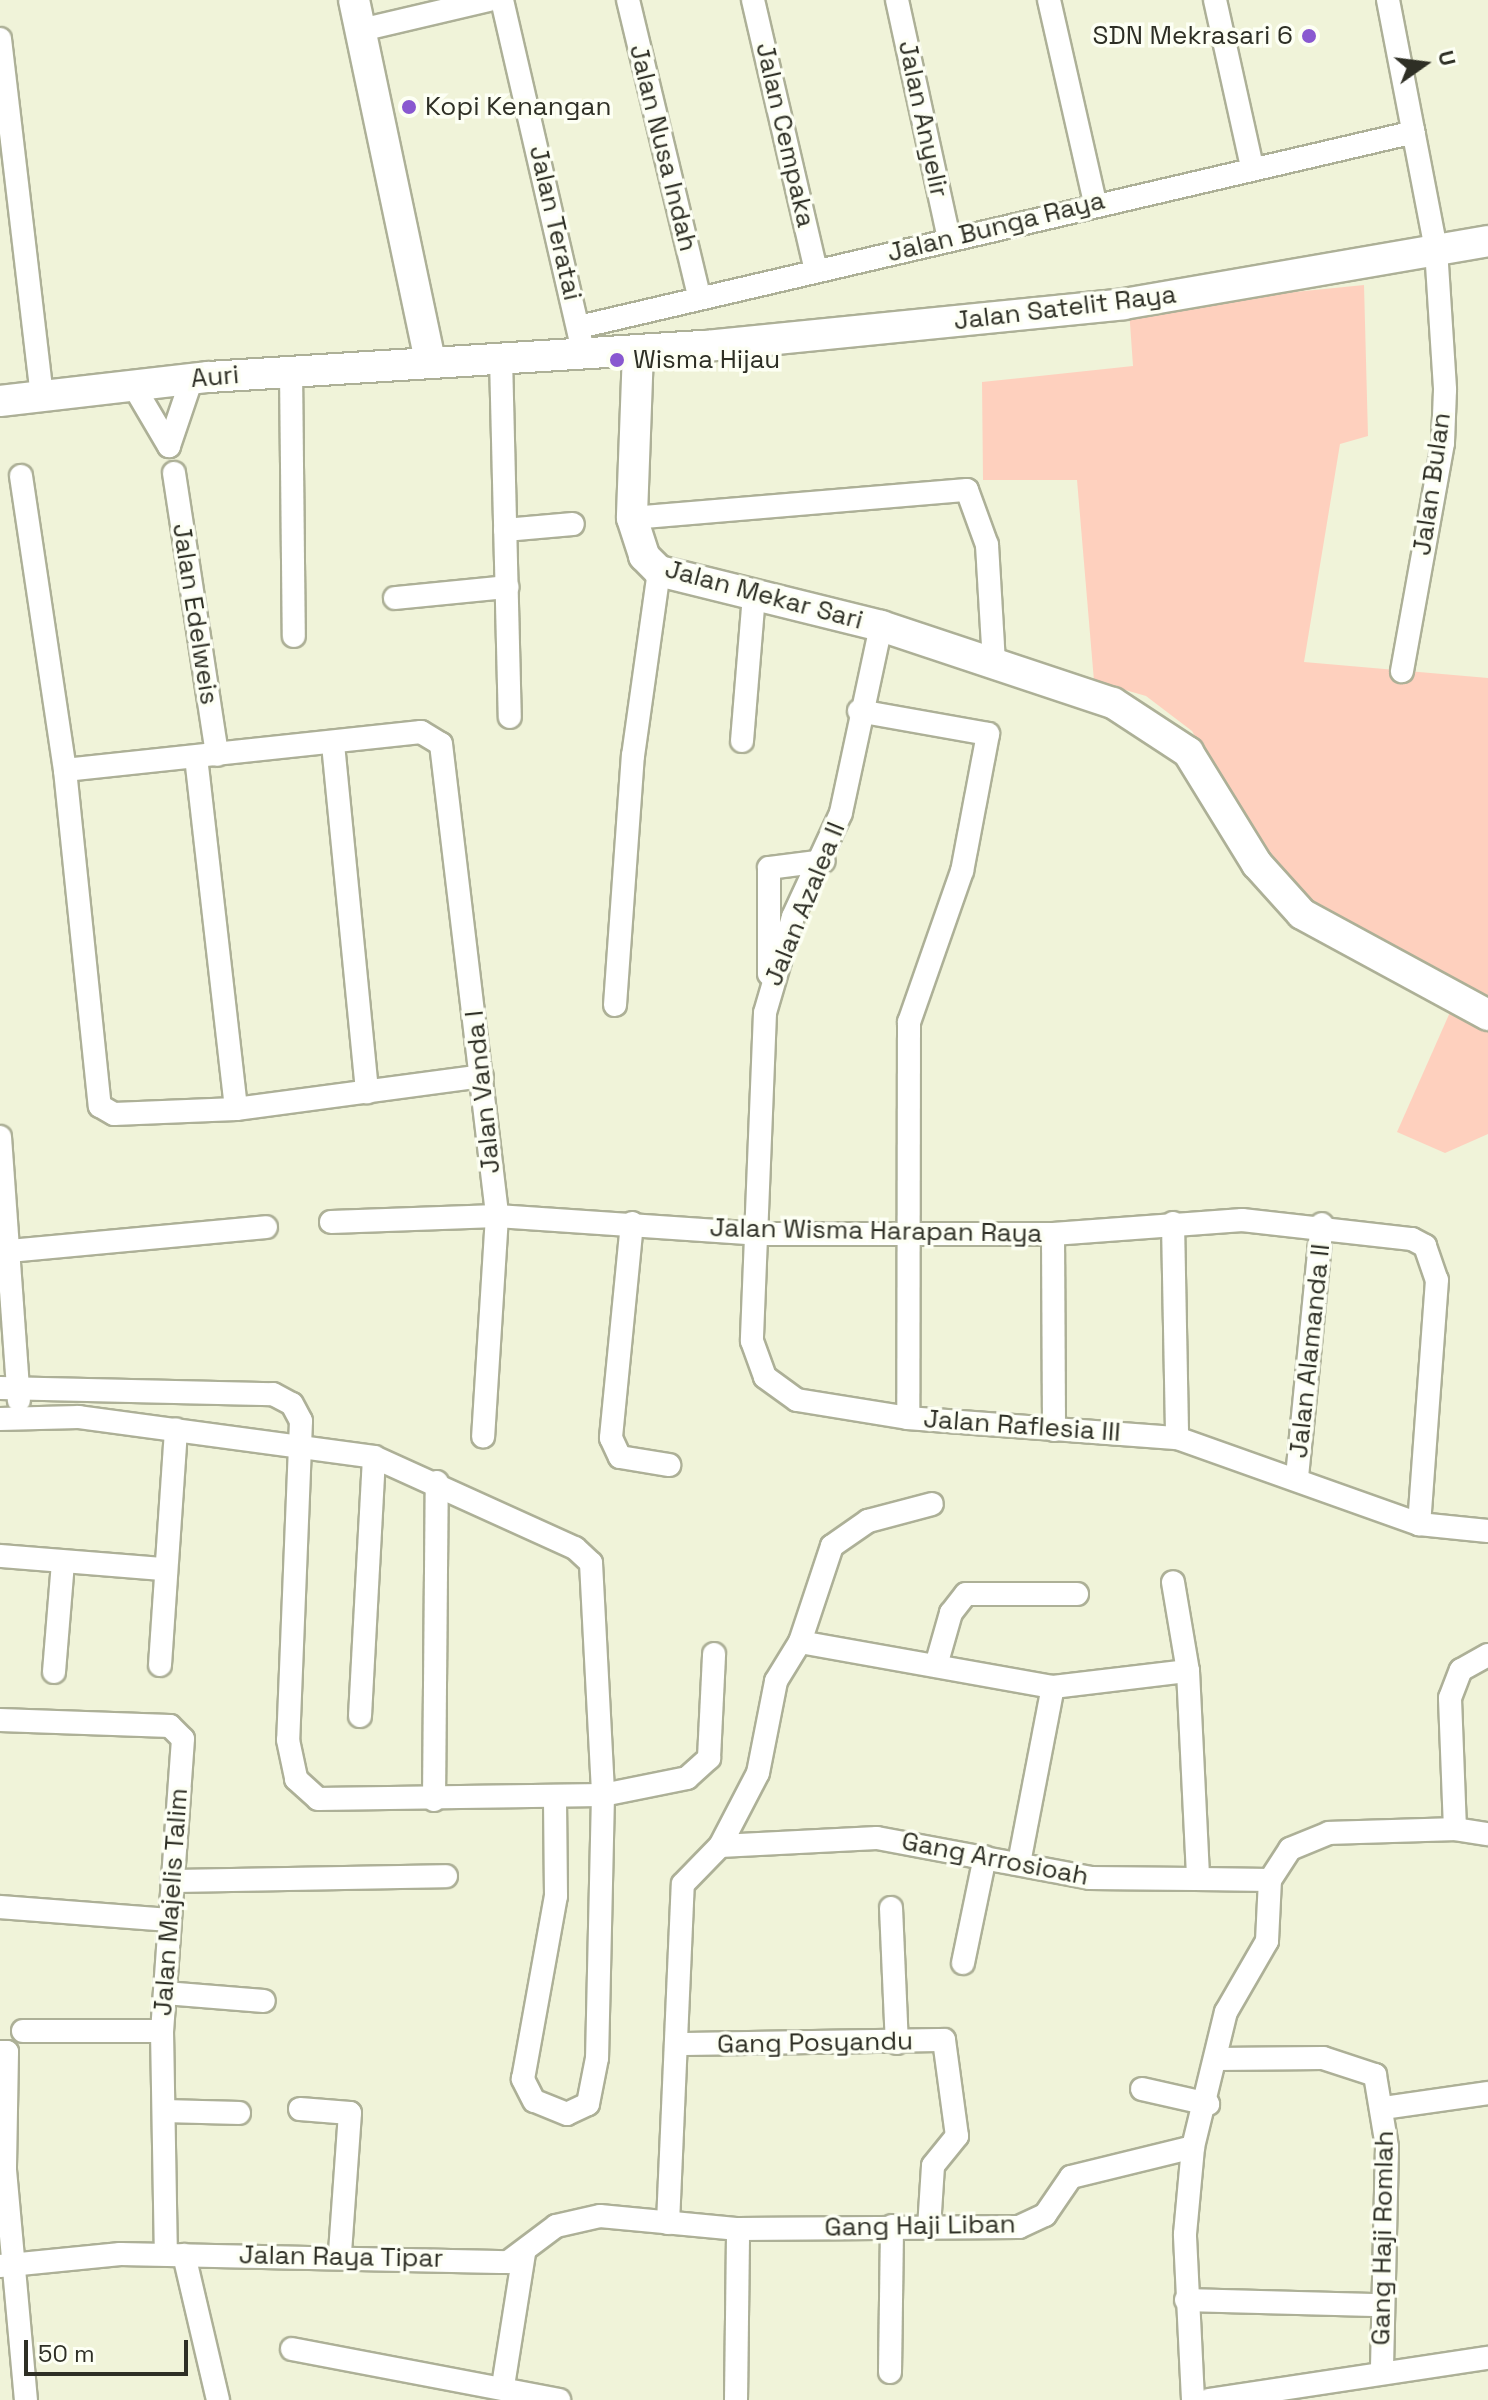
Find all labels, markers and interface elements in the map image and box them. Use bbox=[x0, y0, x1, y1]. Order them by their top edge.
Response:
place label: SDN Mekrasari 6 bbox=[1093, 20, 1293, 52]
north arrow bbox=[1384, 24, 1464, 104]
marker: SDN Mekrasari 6 bbox=[1300, 27, 1318, 45]
street label: Jalan Anyelir bbox=[891, 38, 955, 200]
street label: Jalan Cempaka bbox=[749, 40, 821, 230]
street label: Jalan Nusa Indah bbox=[622, 41, 704, 255]
text: U bbox=[1432, 48, 1463, 69]
place label: Kopi Kenangan bbox=[425, 91, 611, 123]
marker: Kopi Kenangan bbox=[400, 98, 418, 116]
street label: Jalan Teratai bbox=[522, 142, 588, 304]
street label: Jalan Bunga Raya bbox=[884, 185, 1108, 269]
street label: Jalan Satelit Raya bbox=[952, 279, 1178, 337]
place label: Wisma Hijau bbox=[633, 344, 780, 376]
marker: Wisma Hijau bbox=[608, 351, 626, 369]
street label: Auri bbox=[190, 359, 240, 395]
street label: Jalan Bulan bbox=[1407, 411, 1457, 557]
street label: Jalan Edelweis bbox=[165, 521, 225, 707]
street label: Jalan Mekar Sari bbox=[662, 554, 866, 636]
street label: Jalan Azalea II bbox=[758, 817, 852, 991]
street label: Jalan Vanda I bbox=[459, 1009, 507, 1175]
street label: Jalan Wisma Harapan Raya bbox=[709, 1212, 1043, 1250]
street label: Jalan Alamanda II bbox=[1283, 1242, 1337, 1460]
street label: Jalan Raflesia III bbox=[922, 1404, 1122, 1448]
street label: Jalan Majelis Talim bbox=[147, 1787, 195, 2017]
street label: Gang Arrosioah bbox=[899, 1826, 1091, 1892]
street label: Gang Posyandu bbox=[717, 2026, 913, 2060]
street label: Gang Haji Romlah bbox=[1366, 2130, 1400, 2346]
street label: Gang Haji Liban bbox=[824, 2209, 1016, 2243]
street label: Jalan Raya Tipar bbox=[238, 2240, 444, 2274]
scale bar bbox=[28, 2324, 192, 2374]
text: 50 m bbox=[38, 2338, 95, 2369]

